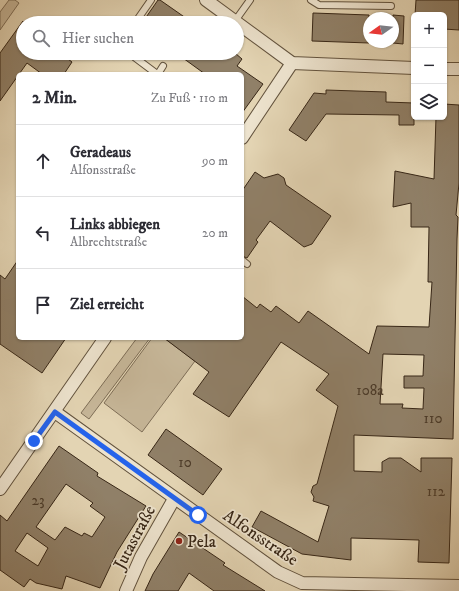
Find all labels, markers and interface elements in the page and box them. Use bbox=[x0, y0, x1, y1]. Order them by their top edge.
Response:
north arrow bbox=[363, 12, 399, 48]
map controls bbox=[411, 12, 447, 120]
button: + bbox=[411, 12, 447, 48]
search box bbox=[16, 16, 244, 60]
icon: search bbox=[30, 27, 52, 49]
text: Hier suchen bbox=[62, 29, 134, 48]
button: − bbox=[411, 48, 447, 84]
button: layers bbox=[411, 84, 447, 120]
text: 2 Min. bbox=[32, 87, 77, 109]
text: Zu Fuß · 110 m bbox=[151, 90, 228, 106]
text: Geradeaus bbox=[70, 143, 131, 162]
icon: ahead bbox=[32, 150, 54, 172]
text: 90 m bbox=[202, 153, 228, 169]
text: Alfonsstraße bbox=[70, 162, 136, 178]
text: Links abbiegen bbox=[70, 215, 160, 234]
icon: left bbox=[32, 222, 54, 244]
text: 20 m bbox=[202, 225, 228, 241]
text: Albrechtstraße bbox=[70, 234, 147, 250]
icon: arrive bbox=[32, 294, 54, 316]
text: Ziel erreicht bbox=[70, 295, 144, 314]
house number: 108a bbox=[356, 381, 384, 400]
house number: 110 bbox=[423, 409, 443, 428]
route end bbox=[25, 432, 43, 450]
house number: 10 bbox=[178, 453, 192, 472]
house number: 112 bbox=[427, 482, 446, 501]
house number: 23 bbox=[32, 491, 44, 510]
street label: Jutastraße bbox=[108, 502, 161, 575]
street label: Alfonsstraße bbox=[219, 505, 302, 571]
route start bbox=[189, 506, 207, 524]
place label: Pela bbox=[187, 531, 217, 553]
marker: Pela bbox=[174, 536, 184, 546]

